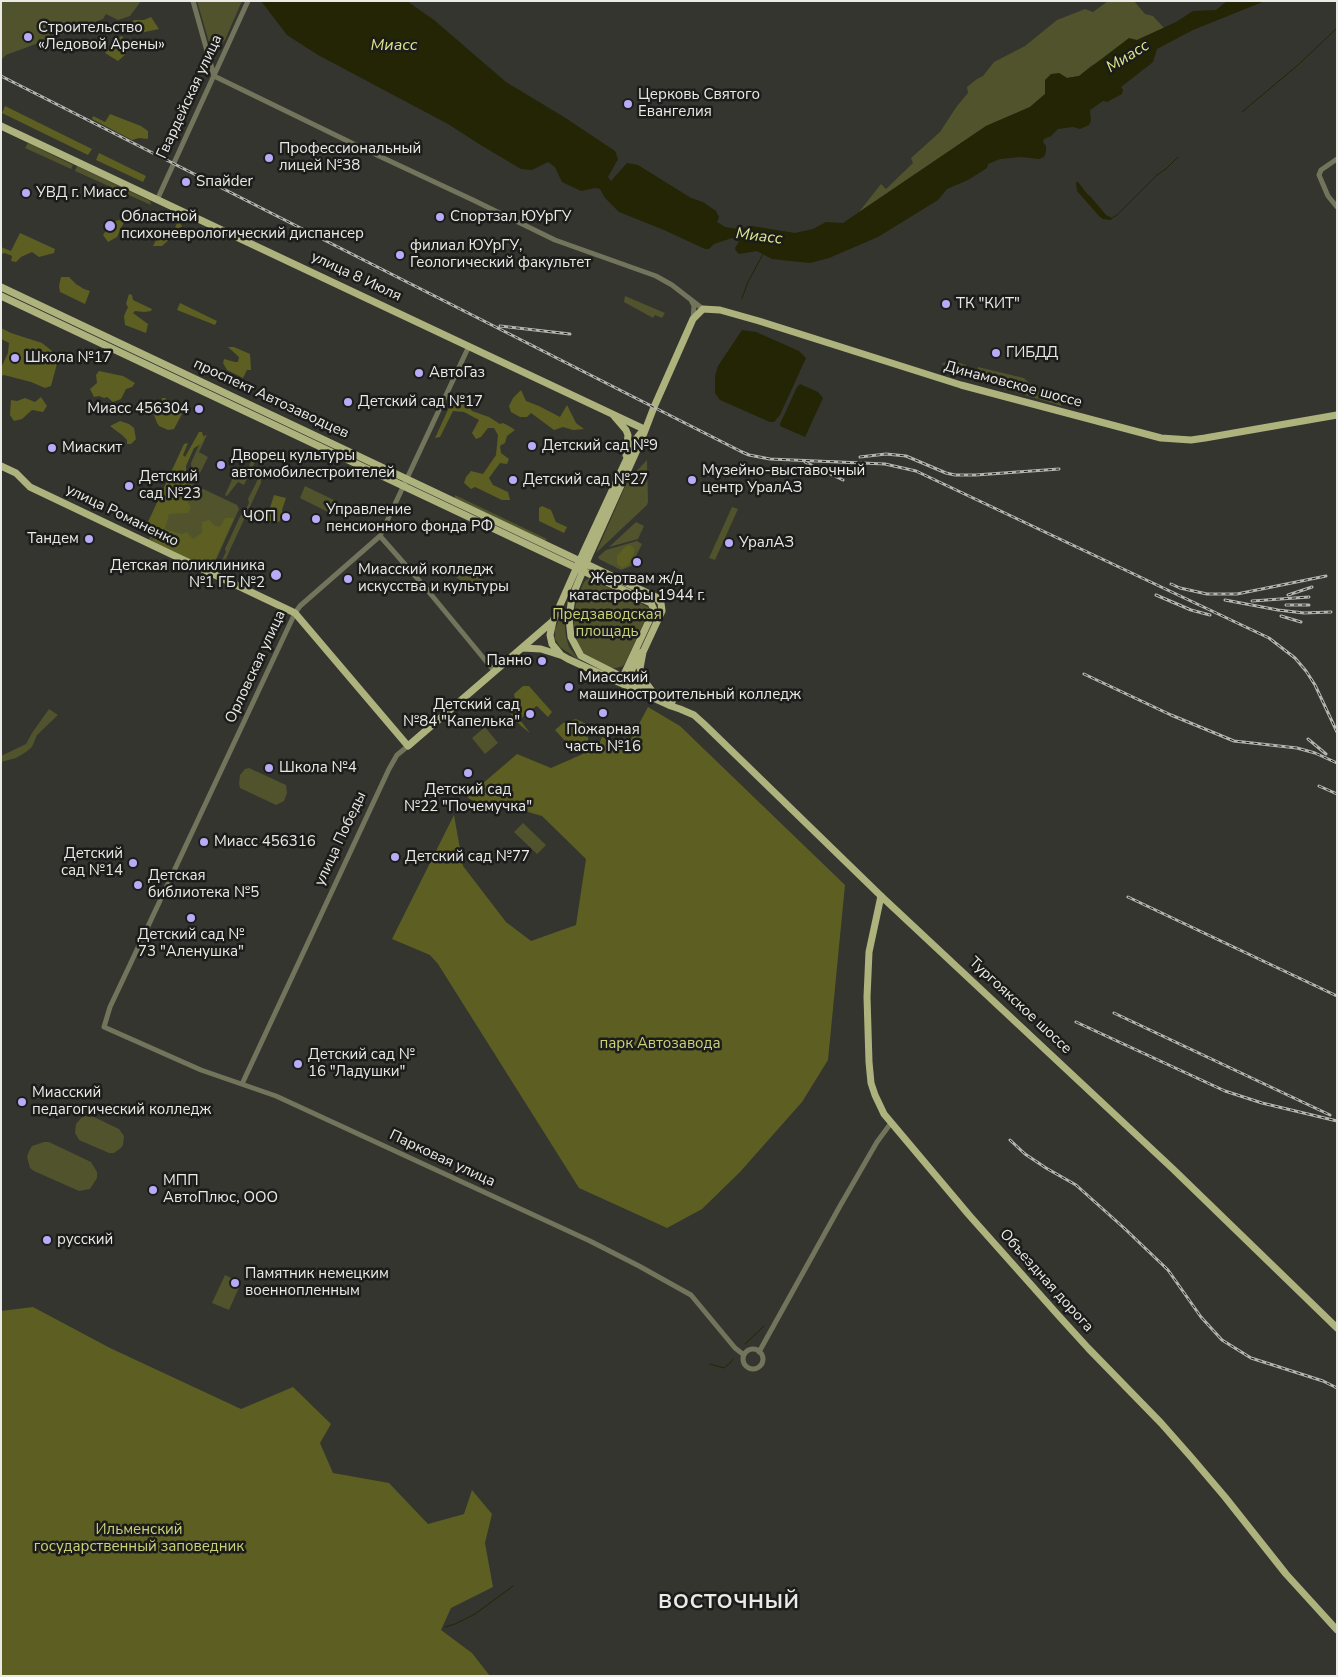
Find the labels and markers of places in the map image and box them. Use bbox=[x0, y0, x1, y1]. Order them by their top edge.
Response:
place label: Строительство «Ледовой Арены» bbox=[38, 19, 165, 54]
marker: Строительство «Ледовой Арены» bbox=[22, 31, 34, 43]
place label: Церковь Святого Евангелия bbox=[638, 86, 760, 121]
marker: Церковь Святого Евангелия bbox=[622, 98, 634, 110]
place label: Профессиональный лицей №38 bbox=[279, 140, 421, 175]
marker: Профессиональный лицей №38 bbox=[263, 152, 275, 164]
place label: Sпайder bbox=[196, 173, 253, 191]
marker: Sпайder bbox=[180, 176, 192, 188]
place label: УВД г. Миасс bbox=[36, 184, 127, 202]
marker: УВД г. Миасс bbox=[20, 187, 32, 199]
place label: Областной психоневрологический диспансер bbox=[121, 208, 364, 243]
place label: Спортзал ЮУрГУ bbox=[450, 208, 571, 226]
marker: Спортзал ЮУрГУ bbox=[434, 211, 446, 223]
marker: Областной психоневрологический диспансер bbox=[103, 219, 117, 233]
place label: филиал ЮУрГУ, Геологический факультет bbox=[410, 237, 591, 272]
marker: филиал ЮУрГУ, Геологический факультет bbox=[394, 249, 406, 261]
place label: ТК "КИТ" bbox=[956, 295, 1020, 313]
marker: ТК "КИТ" bbox=[940, 298, 952, 310]
place label: ГИБДД bbox=[1006, 344, 1058, 362]
marker: ГИБДД bbox=[990, 347, 1002, 359]
place label: Школа №17 bbox=[25, 349, 112, 367]
marker: Школа №17 bbox=[9, 352, 21, 364]
place label: АвтоГаз bbox=[429, 364, 485, 382]
marker: АвтоГаз bbox=[413, 367, 425, 379]
place label: Детский сад №17 bbox=[358, 393, 483, 411]
marker: Детский сад №17 bbox=[342, 396, 354, 408]
place label: Миасс 456304 bbox=[87, 400, 189, 418]
marker: Миасс 456304 bbox=[193, 403, 205, 415]
place label: Детский сад №9 bbox=[542, 437, 658, 455]
place label: Миаскит bbox=[62, 439, 122, 457]
marker: Детский сад №9 bbox=[526, 440, 538, 452]
marker: Миаскит bbox=[46, 442, 58, 454]
place label: Дворец культуры автомобилестроителей bbox=[231, 447, 395, 482]
marker: Дворец культуры автомобилестроителей bbox=[215, 459, 227, 471]
place label: Музейно-выставочный центр УралАЗ bbox=[702, 462, 865, 497]
place label: Детский сад №23 bbox=[139, 468, 201, 503]
place label: Детский сад №27 bbox=[523, 471, 648, 489]
marker: Детский сад №27 bbox=[507, 474, 519, 486]
marker: Музейно-выставочный центр УралАЗ bbox=[686, 474, 698, 486]
marker: Детский сад №23 bbox=[123, 480, 135, 492]
place label: Управление пенсионного фонда РФ bbox=[326, 501, 493, 536]
place label: ЧОП bbox=[243, 508, 276, 526]
marker: ЧОП bbox=[280, 511, 292, 523]
marker: Управление пенсионного фонда РФ bbox=[310, 513, 322, 525]
place label: Тандем bbox=[27, 530, 79, 548]
marker: Тандем bbox=[83, 533, 95, 545]
place label: УралАЗ bbox=[739, 534, 794, 552]
marker: УралАЗ bbox=[723, 537, 735, 549]
marker: Жертвам ж/д катастрофы 1944 г. bbox=[631, 556, 643, 568]
place label: Детская поликлиника №1 ГБ №2 bbox=[110, 557, 265, 592]
place label: Миасский колледж искусства и культуры bbox=[358, 561, 509, 596]
marker: Детская поликлиника №1 ГБ №2 bbox=[269, 568, 283, 582]
place label: Жертвам ж/д катастрофы 1944 г. bbox=[569, 570, 705, 605]
marker: Миасский колледж искусства и культуры bbox=[342, 573, 354, 585]
place label: Панно bbox=[486, 652, 532, 670]
marker: Панно bbox=[536, 655, 548, 667]
place label: Миасский машиностроительный колледж bbox=[579, 669, 801, 704]
marker: Миасский машиностроительный колледж bbox=[563, 681, 575, 693]
place label: Детский сад №84 "Капелька" bbox=[403, 696, 520, 731]
marker: Пожарная часть №16 bbox=[597, 707, 609, 719]
marker: Детский сад №84 "Капелька" bbox=[524, 708, 536, 720]
place label: Пожарная часть №16 bbox=[565, 721, 641, 756]
place label: Школа №4 bbox=[279, 759, 357, 777]
marker: Школа №4 bbox=[263, 762, 275, 774]
marker: Детский сад №22 "Почемучка" bbox=[462, 767, 474, 779]
place label: Детский сад №22 "Почемучка" bbox=[404, 781, 532, 816]
place label: Миасс 456316 bbox=[214, 833, 316, 851]
marker: Миасс 456316 bbox=[198, 836, 210, 848]
place label: Детский сад №14 bbox=[61, 845, 123, 880]
place label: Детский сад №77 bbox=[405, 848, 530, 866]
marker: Детский сад №77 bbox=[389, 851, 401, 863]
marker: Детский сад №14 bbox=[127, 857, 139, 869]
place label: Детская библиотека №5 bbox=[148, 867, 259, 902]
marker: Детская библиотека №5 bbox=[132, 879, 144, 891]
marker: Детский сад № 73 "Аленушка" bbox=[185, 912, 197, 924]
place label: Детский сад № 73 "Аленушка" bbox=[138, 926, 244, 961]
place label: Детский сад № 16 "Ладушки" bbox=[308, 1046, 415, 1081]
marker: Детский сад № 16 "Ладушки" bbox=[292, 1058, 304, 1070]
place label: Миасский педагогический колледж bbox=[32, 1084, 211, 1119]
marker: Миасский педагогический колледж bbox=[16, 1096, 28, 1108]
place label: МПП АвтоПлюс, ООО bbox=[163, 1172, 278, 1207]
marker: МПП АвтоПлюс, ООО bbox=[147, 1184, 159, 1196]
place label: русский bbox=[57, 1231, 113, 1249]
marker: русский bbox=[41, 1234, 53, 1246]
place label: Памятник немецким военнопленным bbox=[245, 1265, 389, 1300]
marker: Памятник немецким военнопленным bbox=[229, 1277, 241, 1289]

